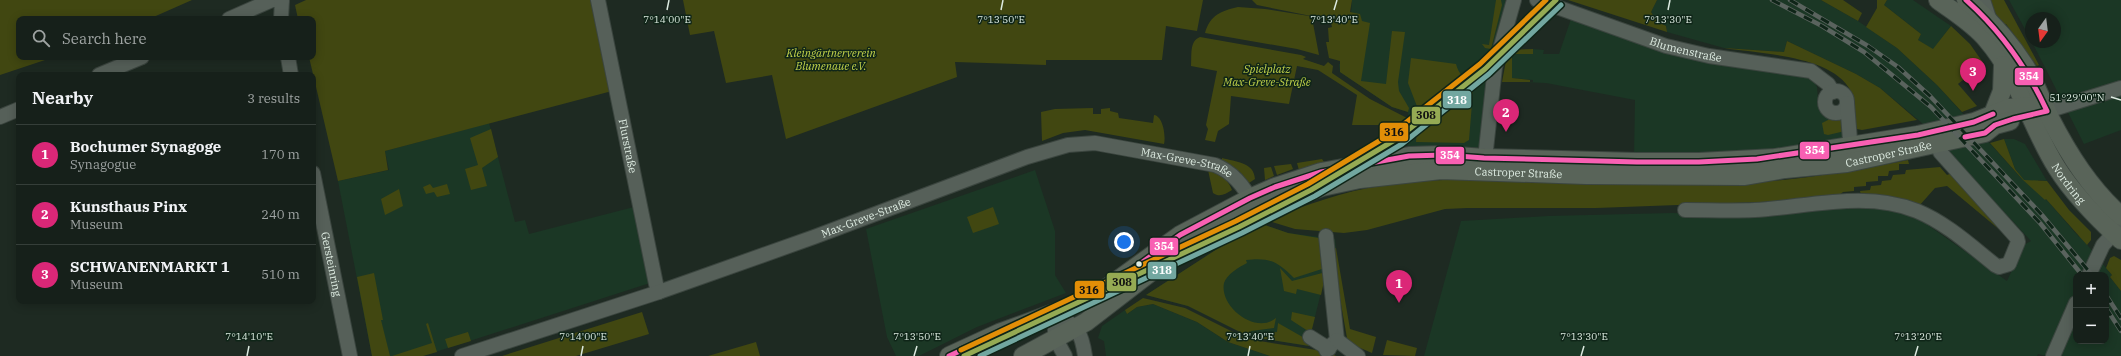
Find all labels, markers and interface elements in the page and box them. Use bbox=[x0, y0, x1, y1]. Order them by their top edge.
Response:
north arrow bbox=[2025, 12, 2061, 48]
text: 7°14'00"E bbox=[643, 13, 691, 26]
text: 7°13'50"E bbox=[977, 13, 1025, 26]
text: 7°13'40"E bbox=[1310, 13, 1358, 26]
text: 7°13'30"E bbox=[1644, 13, 1692, 26]
search box bbox=[16, 16, 316, 60]
icon: search bbox=[30, 27, 52, 49]
text: Search here bbox=[62, 29, 147, 48]
street label: Blumenstraße bbox=[1648, 34, 1723, 65]
park label: Kleingärtnerverein Blumenaue e.V. bbox=[785, 46, 877, 73]
pin: 3 bbox=[1960, 58, 1986, 91]
park label: Spielplatz Max-Greve-Straße bbox=[1222, 62, 1311, 89]
line badge: 354 bbox=[2014, 67, 2044, 86]
text: 354 bbox=[2019, 69, 2039, 83]
text: Nearby bbox=[32, 87, 93, 109]
text: 3 results bbox=[247, 90, 300, 107]
line badge: 318 bbox=[1442, 90, 1472, 109]
text: 51°29'00"N bbox=[2050, 91, 2105, 104]
text: 318 bbox=[1447, 93, 1467, 107]
pin: 2 bbox=[1493, 99, 1519, 132]
line badge: 308 bbox=[1411, 106, 1441, 125]
text: 308 bbox=[1416, 108, 1436, 122]
street label: Flurstraße bbox=[615, 118, 640, 174]
line badge: 316 bbox=[1379, 122, 1409, 142]
text: 316 bbox=[1384, 125, 1404, 139]
text: Bochumer Synagoge bbox=[70, 137, 221, 156]
street label: Castroper Straße bbox=[1844, 138, 1933, 170]
line badge: 354 bbox=[1799, 141, 1830, 160]
text: 354 bbox=[1805, 143, 1825, 157]
street label: Max-Greve-Straße bbox=[1140, 145, 1236, 181]
text: 1 bbox=[41, 146, 49, 163]
text: 170 m bbox=[261, 146, 300, 163]
line badge: 354 bbox=[1435, 146, 1465, 165]
text: 354 bbox=[1440, 148, 1460, 162]
text: Synagogue bbox=[70, 156, 136, 173]
street label: Nordring bbox=[2049, 160, 2088, 207]
street label: Castroper Straße bbox=[1474, 164, 1563, 181]
street label: Max-Greve-Straße bbox=[819, 194, 913, 241]
text: Kunsthaus Pinx bbox=[70, 197, 187, 216]
text: 2 bbox=[41, 206, 49, 223]
text: 240 m bbox=[261, 206, 300, 223]
text: Museum bbox=[70, 216, 123, 233]
street label: Gersteinring bbox=[318, 231, 345, 298]
your location bbox=[1114, 232, 1134, 252]
line badge: 354 bbox=[1149, 237, 1179, 256]
text: 354 bbox=[1154, 239, 1174, 253]
text: SCHWANENMARKT 1 bbox=[70, 257, 230, 276]
unlabelled marker bbox=[1134, 259, 1144, 269]
line badge: 318 bbox=[1147, 261, 1177, 280]
text: 318 bbox=[1152, 263, 1172, 277]
text: 3 bbox=[41, 266, 49, 283]
text: 510 m bbox=[261, 266, 300, 283]
pin: 1 bbox=[1386, 270, 1412, 303]
line badge: 308 bbox=[1106, 272, 1137, 292]
map controls bbox=[2073, 272, 2109, 344]
button: + bbox=[2073, 272, 2109, 308]
text: 308 bbox=[1112, 275, 1132, 289]
text: Museum bbox=[70, 276, 123, 293]
line badge: 316 bbox=[1074, 280, 1105, 299]
text: 316 bbox=[1079, 283, 1099, 297]
button: − bbox=[2073, 308, 2109, 344]
text: 7°14'10"E bbox=[225, 330, 273, 343]
text: 7°14'00"E bbox=[559, 330, 607, 343]
text: 7°13'50"E bbox=[893, 330, 941, 343]
text: 7°13'40"E bbox=[1226, 330, 1274, 343]
text: 7°13'30"E bbox=[1560, 330, 1608, 343]
text: 7°13'20"E bbox=[1894, 330, 1942, 343]

